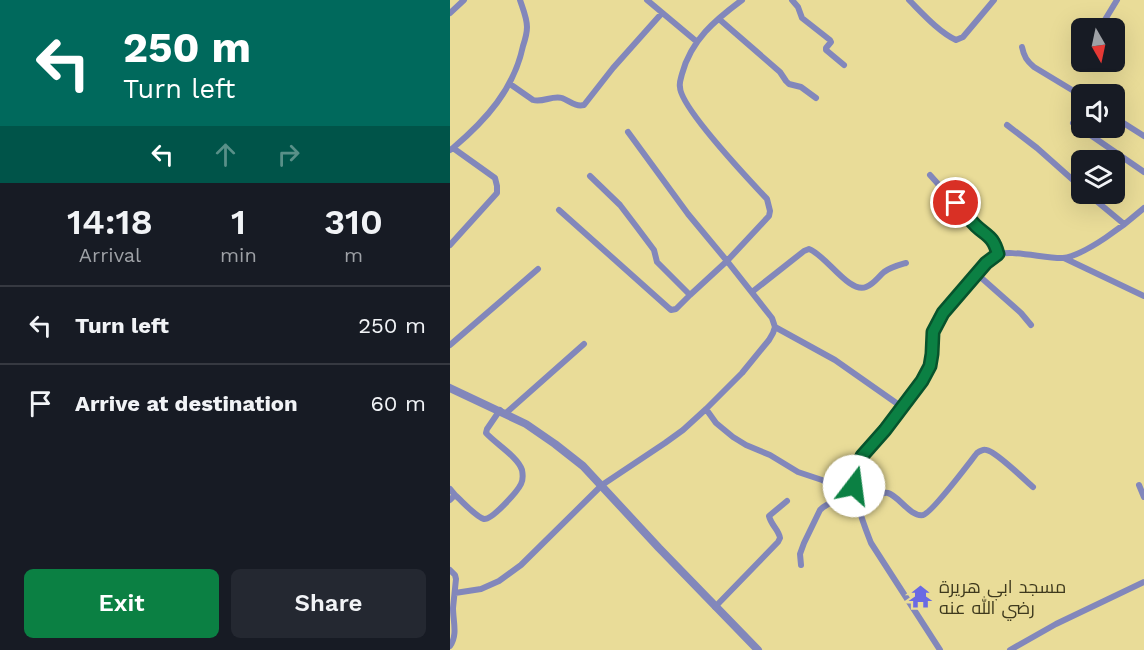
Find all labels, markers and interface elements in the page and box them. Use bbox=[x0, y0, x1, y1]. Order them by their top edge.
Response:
north arrow bbox=[1071, 18, 1125, 72]
map controls bbox=[1071, 18, 1125, 204]
text: 250 m bbox=[123, 23, 251, 72]
icon: left bbox=[24, 24, 102, 102]
text: Turn left bbox=[123, 73, 235, 105]
button: sound bbox=[1071, 84, 1125, 138]
icon: left bbox=[146, 138, 179, 171]
icon: ahead bbox=[209, 138, 242, 171]
icon: right bbox=[272, 138, 305, 171]
button: layers bbox=[1071, 150, 1125, 204]
pin bbox=[930, 177, 981, 228]
icon: arrive bbox=[939, 186, 972, 219]
text: 14:18 bbox=[67, 201, 153, 243]
text: 1 bbox=[231, 201, 246, 243]
text: 310 bbox=[324, 201, 383, 243]
text: Arrival bbox=[79, 243, 141, 267]
text: min bbox=[220, 243, 257, 267]
text: m bbox=[344, 243, 363, 267]
icon: left bbox=[24, 309, 57, 342]
text: Turn left bbox=[75, 313, 169, 338]
text: 250 m bbox=[358, 313, 426, 338]
icon: arrive bbox=[24, 387, 57, 420]
text: Arrive at destination bbox=[75, 391, 298, 416]
text: 60 m bbox=[370, 391, 426, 416]
position arrow bbox=[822, 454, 886, 518]
button: Exit bbox=[24, 569, 219, 638]
button: Share bbox=[231, 569, 426, 638]
place label: مسجد ابي هريرة رضي الله عنه bbox=[939, 576, 1066, 621]
temple icon: مسجد ابي هريرة رضي الله عنه bbox=[908, 583, 934, 609]

